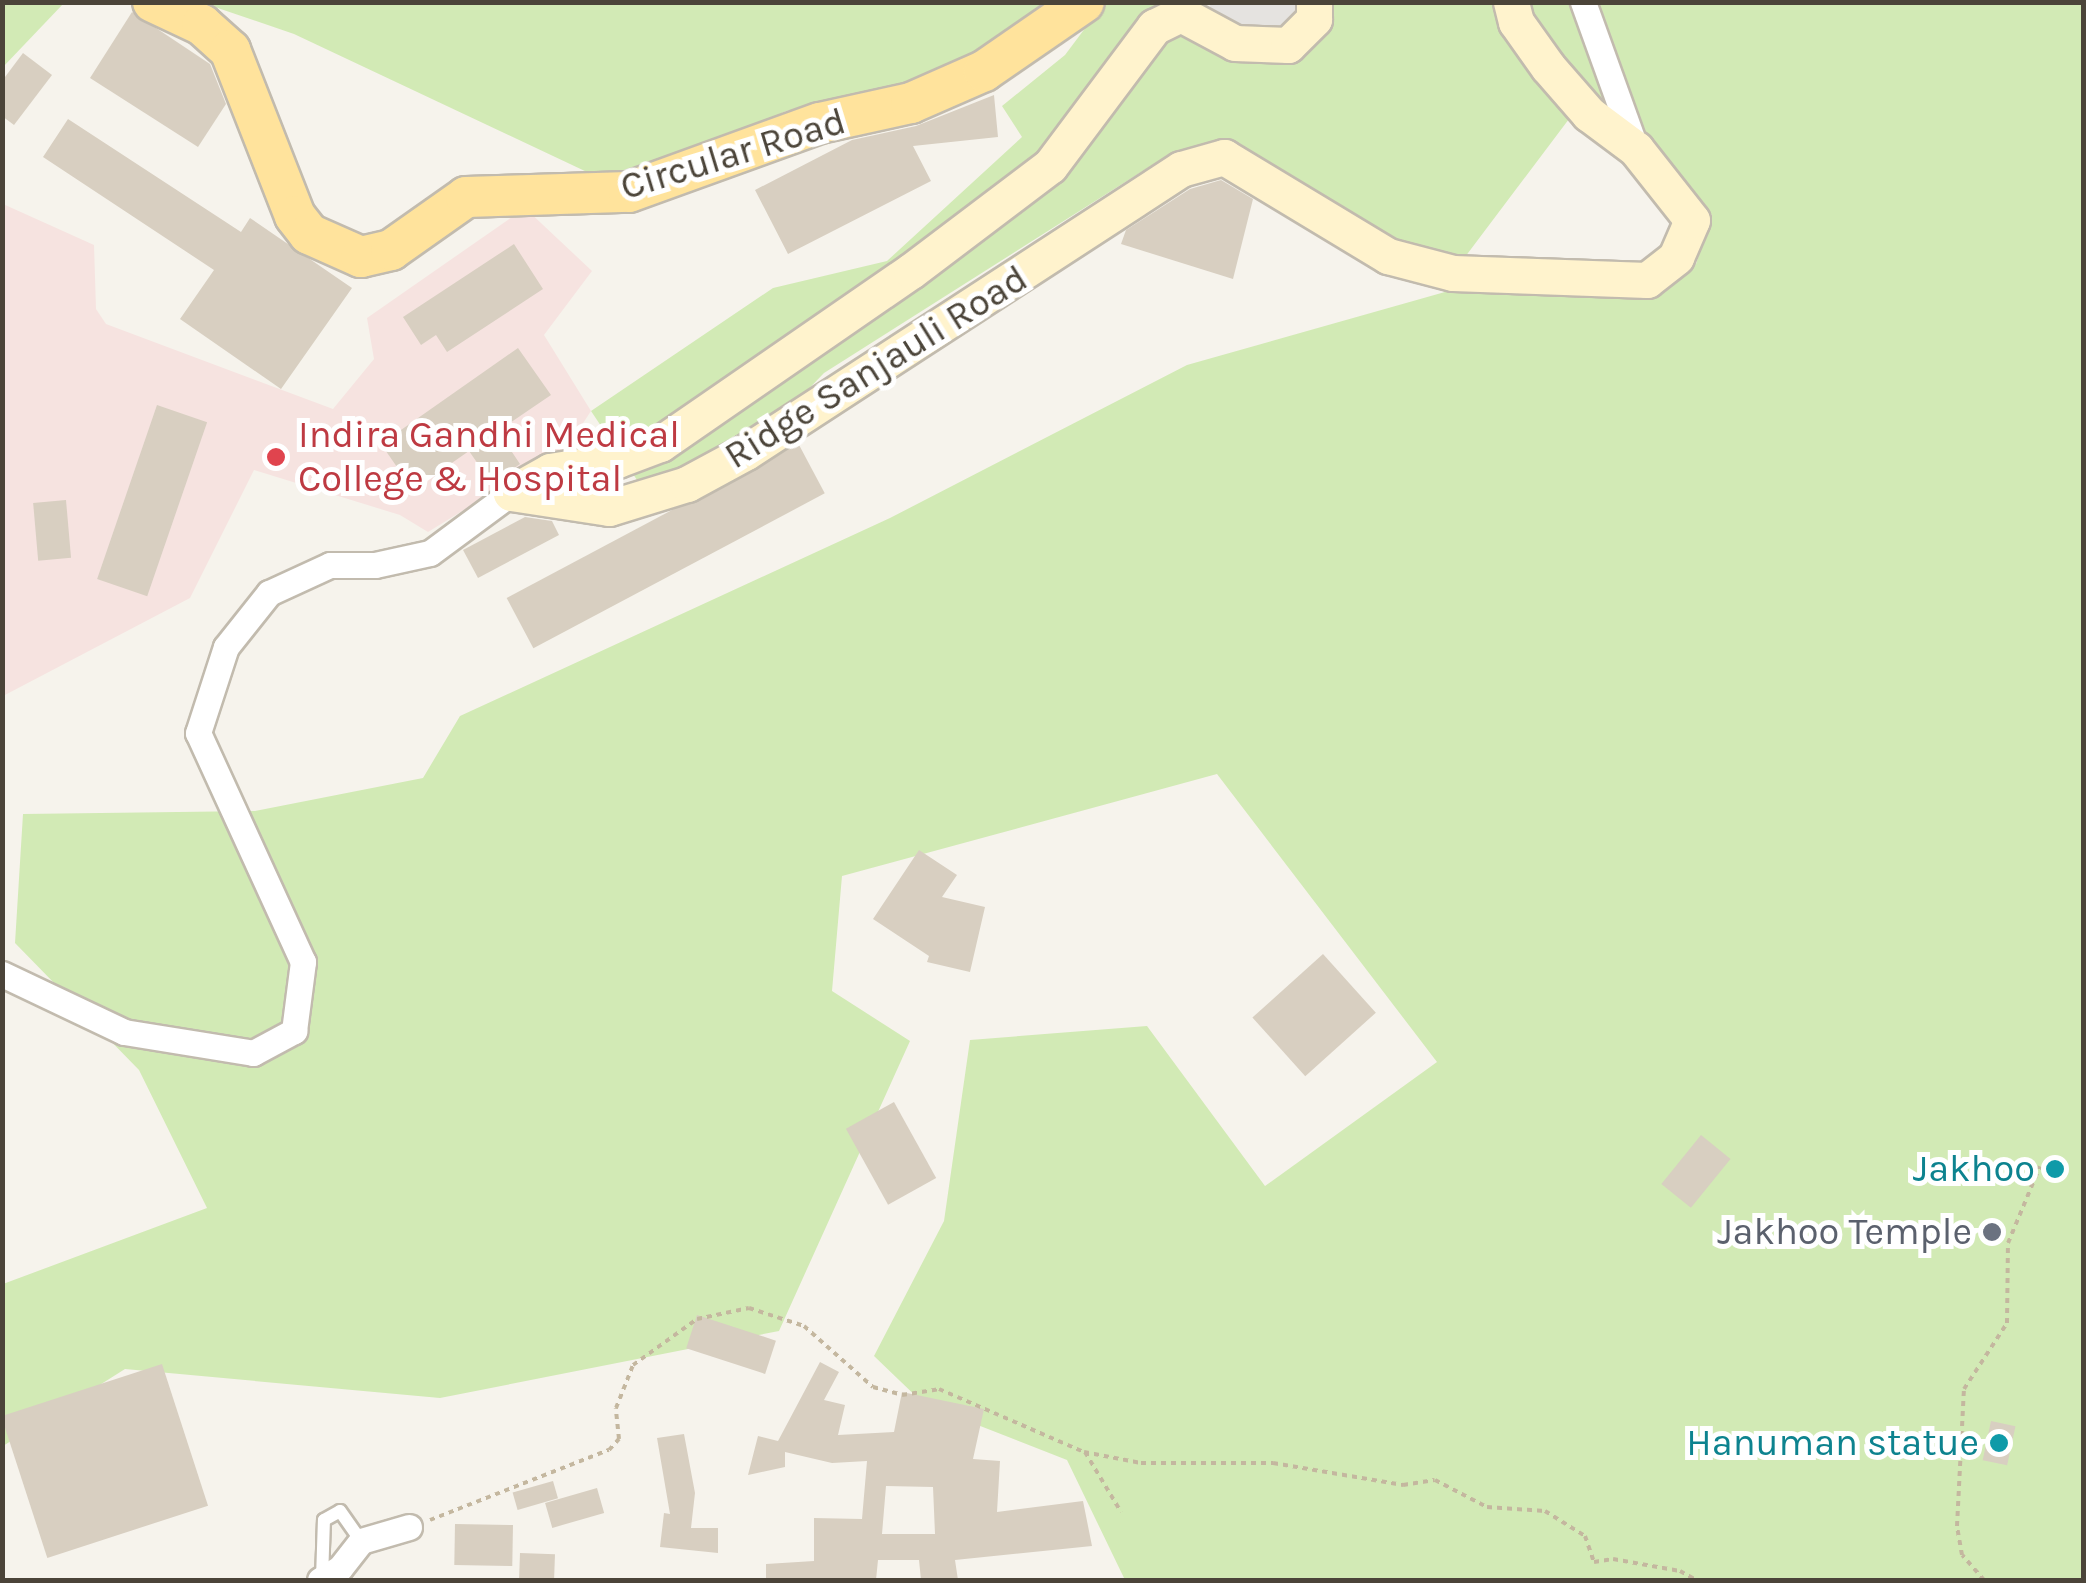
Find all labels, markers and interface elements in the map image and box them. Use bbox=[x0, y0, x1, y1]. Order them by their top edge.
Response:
street label: Circular Road bbox=[615, 98, 851, 210]
street label: Ridge Sanjauli Road bbox=[716, 255, 1036, 479]
place label: Indira Gandhi Medical College & Hospital bbox=[298, 412, 680, 502]
marker: Indira Gandhi Medical College & Hospital bbox=[263, 444, 289, 470]
place label: Jakhoo bbox=[1913, 1146, 2035, 1192]
marker: Jakhoo bbox=[2044, 1158, 2066, 1180]
place label: Jakhoo Temple bbox=[1717, 1209, 1972, 1255]
marker: Jakhoo Temple bbox=[1981, 1221, 2003, 1243]
place label: Hanuman statue bbox=[1686, 1420, 1979, 1466]
marker: Hanuman statue bbox=[1988, 1432, 2010, 1454]

